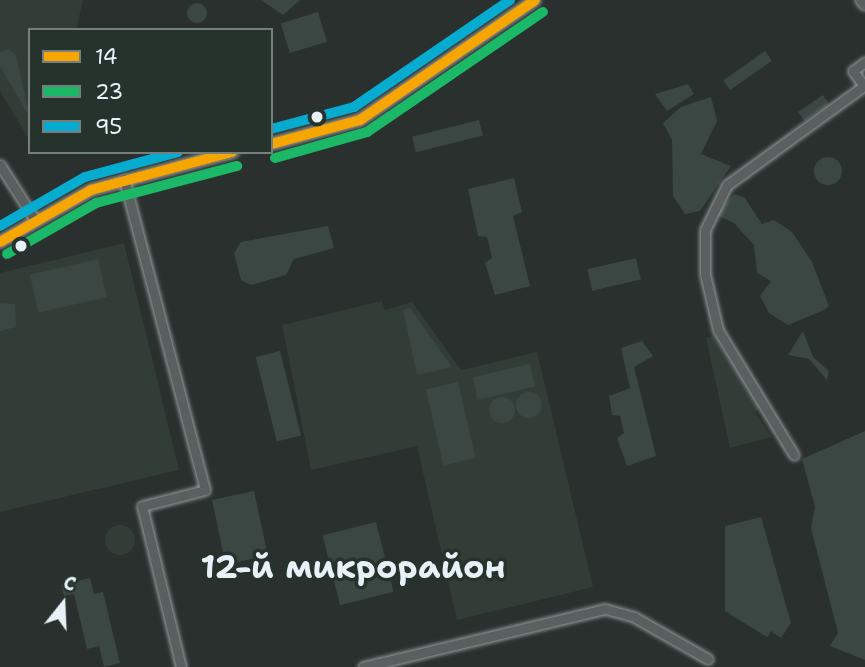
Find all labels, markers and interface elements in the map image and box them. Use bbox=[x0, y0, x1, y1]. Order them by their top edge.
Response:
legend bbox=[28, 28, 273, 154]
text: 14 bbox=[95, 43, 118, 71]
text: 23 bbox=[95, 78, 123, 106]
unlabelled marker bbox=[310, 110, 324, 124]
text: 95 bbox=[95, 113, 122, 141]
unlabelled marker bbox=[14, 239, 28, 253]
district label: 12-й микрорайон bbox=[200, 547, 506, 587]
north arrow bbox=[28, 569, 98, 639]
text: С bbox=[60, 570, 79, 597]

